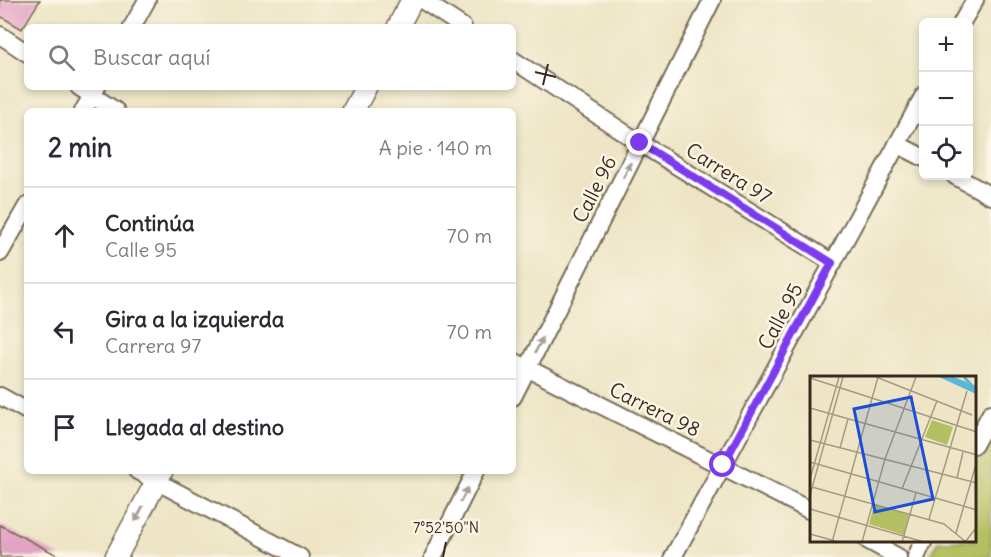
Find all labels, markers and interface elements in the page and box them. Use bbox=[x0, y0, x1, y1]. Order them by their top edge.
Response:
map controls bbox=[919, 18, 973, 180]
button: + bbox=[919, 18, 973, 72]
search box bbox=[24, 24, 516, 90]
icon: search bbox=[45, 41, 78, 74]
text: Buscar aquí bbox=[93, 43, 210, 71]
button: − bbox=[919, 72, 973, 126]
button: locate bbox=[919, 126, 973, 180]
route end bbox=[626, 129, 652, 155]
text: 2 min bbox=[48, 131, 112, 164]
text: A pie · 140 m bbox=[379, 135, 492, 160]
street label: Carrera 97 bbox=[682, 137, 777, 209]
street label: Calle 96 bbox=[567, 151, 621, 227]
one-way arrow bbox=[622, 162, 631, 179]
text: Continúa bbox=[105, 209, 194, 237]
icon: ahead bbox=[48, 219, 81, 252]
text: 70 m bbox=[447, 223, 492, 248]
text: Calle 95 bbox=[105, 237, 177, 262]
street label: Calle 95 bbox=[752, 278, 808, 354]
text: Gira a la izquierda bbox=[105, 305, 284, 333]
icon: left bbox=[48, 315, 81, 348]
text: 70 m bbox=[447, 319, 492, 344]
text: Carrera 97 bbox=[105, 333, 201, 358]
one-way arrow bbox=[534, 336, 544, 353]
street label: Carrera 98 bbox=[605, 376, 705, 442]
inset map bbox=[810, 376, 976, 542]
icon: arrive bbox=[48, 411, 81, 444]
text: Llegada al destino bbox=[105, 413, 284, 441]
route start bbox=[709, 451, 735, 477]
one-way arrow bbox=[459, 487, 469, 504]
one-way arrow bbox=[134, 506, 144, 523]
text: 7°52'50"N bbox=[413, 518, 479, 537]

